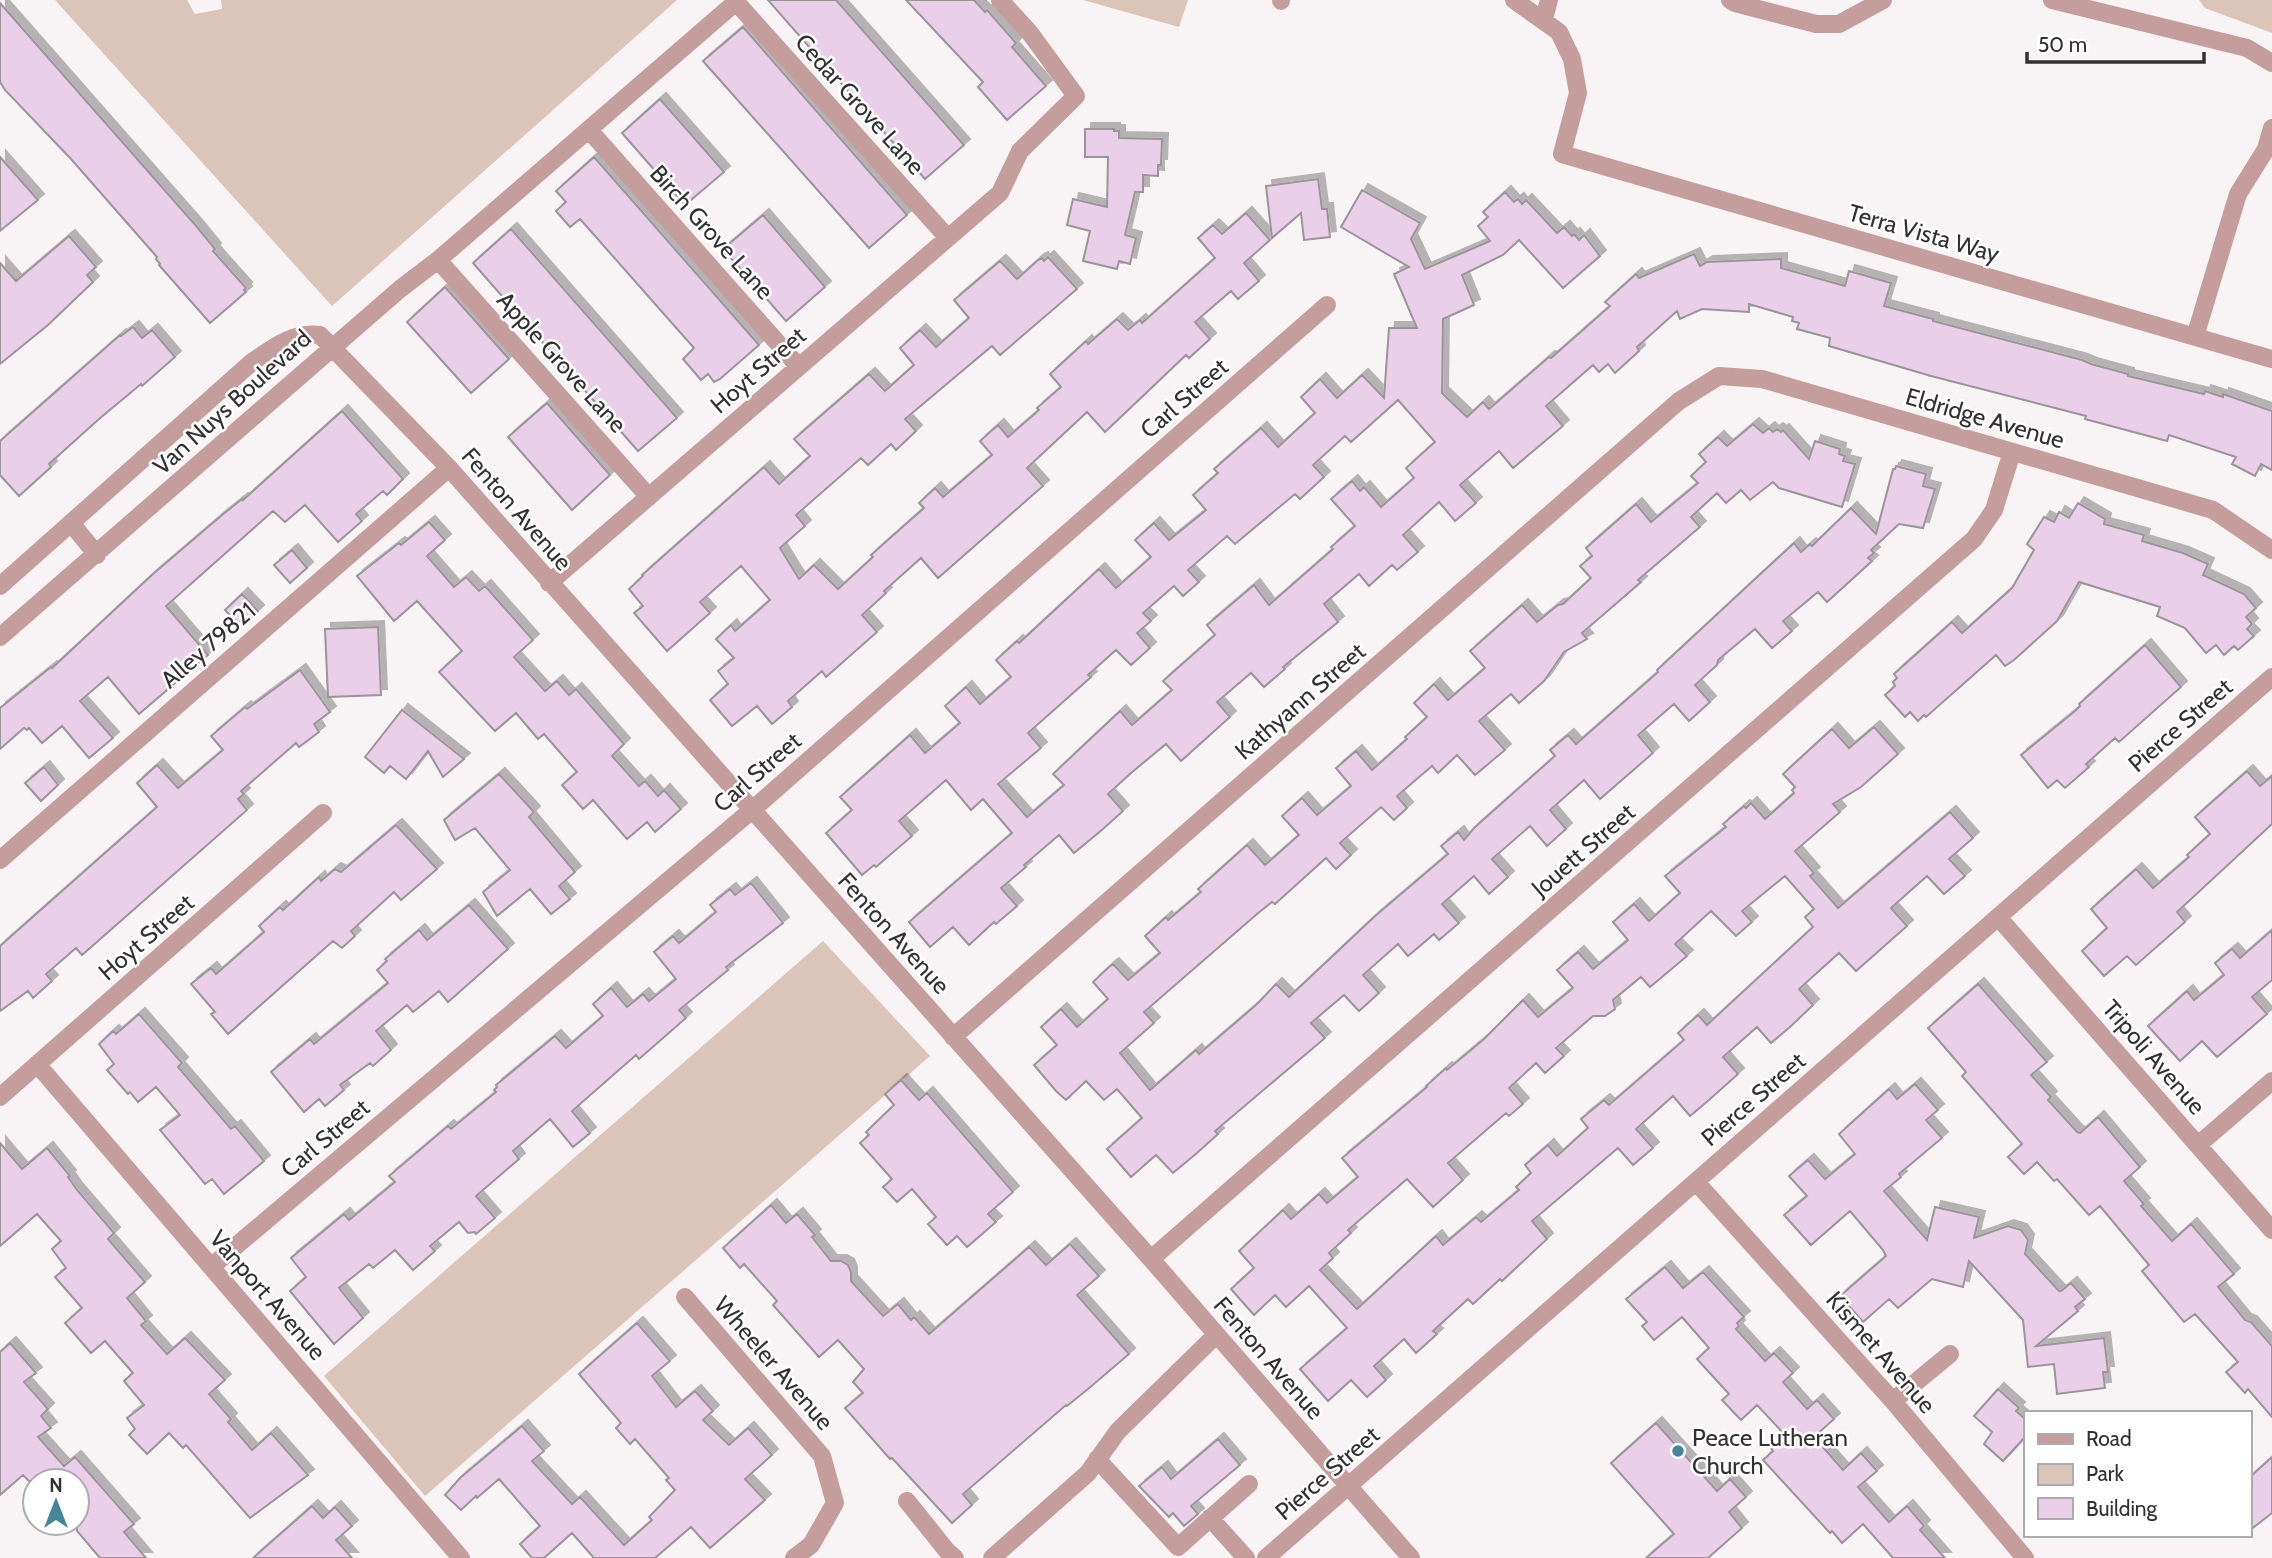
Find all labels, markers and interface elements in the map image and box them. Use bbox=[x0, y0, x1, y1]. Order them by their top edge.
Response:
scale bar bbox=[2027, 21, 2204, 65]
street label: Cedar Grove Lane bbox=[789, 28, 931, 180]
text: 50 m bbox=[2038, 32, 2087, 57]
street label: Birch Grove Lane bbox=[644, 159, 780, 305]
street label: Terra Vista Way bbox=[1845, 198, 2003, 268]
street label: Apple Grove Lane bbox=[491, 286, 633, 438]
street label: Hoyt Street bbox=[704, 321, 812, 419]
street label: Van Nuys Boulevard bbox=[147, 324, 317, 480]
street label: Carl Street bbox=[1134, 352, 1234, 444]
street label: Eldridge Avenue bbox=[1902, 381, 2068, 455]
street label: Fenton Avenue bbox=[456, 442, 578, 576]
street label: Alley 79821 bbox=[155, 596, 261, 694]
street label: Kathyann Street bbox=[1229, 637, 1371, 765]
street label: Pierce Street bbox=[2122, 672, 2238, 778]
street label: Carl Street bbox=[707, 726, 807, 818]
street label: Jouett Street bbox=[1525, 797, 1640, 903]
street label: Fenton Avenue bbox=[832, 866, 956, 1000]
street label: Hoyt Street bbox=[92, 888, 200, 986]
street label: Tripoli Avenue bbox=[2096, 994, 2212, 1120]
street label: Pierce Street bbox=[1695, 1046, 1811, 1152]
street label: Carl Street bbox=[275, 1093, 375, 1183]
street label: Vanport Avenue bbox=[204, 1224, 332, 1366]
street label: Kismet Avenue bbox=[1820, 1285, 1942, 1419]
street label: Wheeler Avenue bbox=[708, 1290, 840, 1436]
street label: Fenton Avenue bbox=[1208, 1291, 1330, 1425]
legend bbox=[2024, 1411, 2251, 1537]
street label: Pierce Street bbox=[1269, 1420, 1385, 1526]
place label: Peace Lutheran Church bbox=[1692, 1423, 1848, 1480]
text: Road bbox=[2086, 1426, 2132, 1451]
marker: Peace Lutheran Church bbox=[1670, 1443, 1686, 1459]
text: Park bbox=[2086, 1461, 2124, 1486]
north arrow bbox=[21, 1467, 91, 1537]
text: N bbox=[49, 1474, 63, 1497]
text: Building bbox=[2086, 1496, 2158, 1521]

